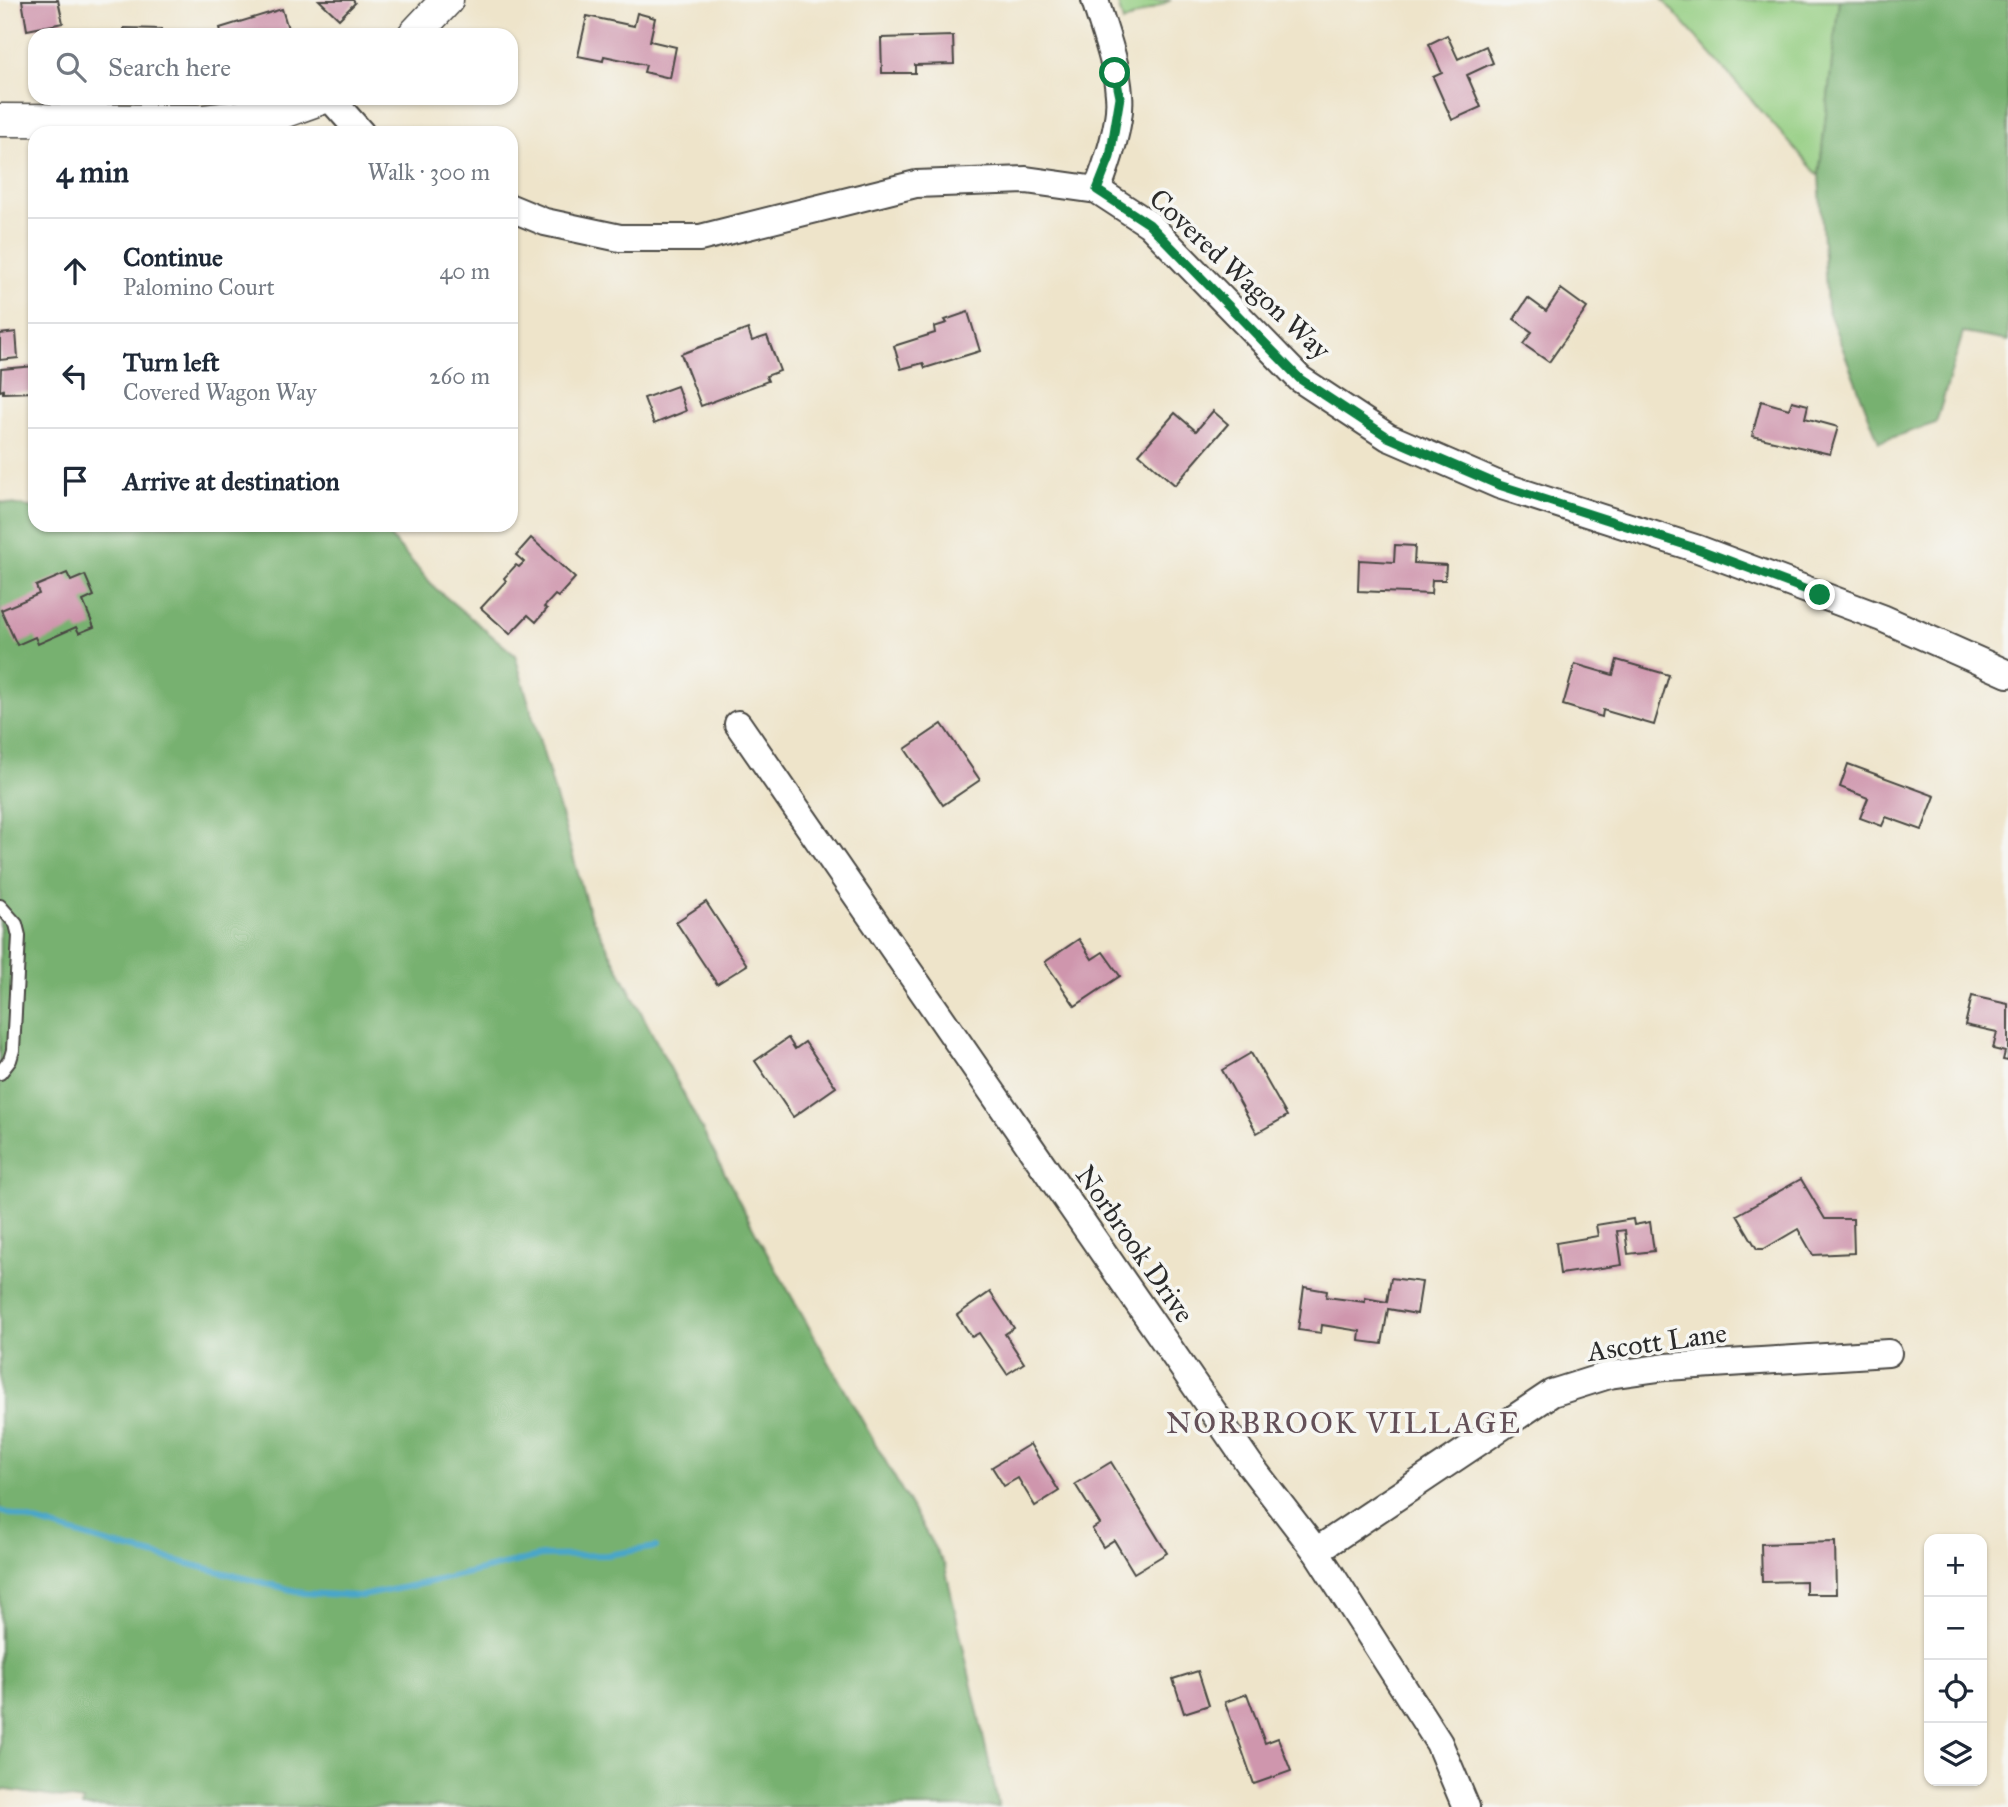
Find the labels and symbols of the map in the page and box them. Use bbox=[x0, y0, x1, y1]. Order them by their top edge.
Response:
route start bbox=[1099, 57, 1130, 88]
street label: Covered Wagon Way bbox=[1142, 181, 1339, 368]
route end bbox=[1804, 579, 1835, 610]
street label: Norbrook Drive bbox=[1068, 1159, 1202, 1329]
street label: Ascott Lane bbox=[1584, 1315, 1729, 1369]
district label: NORBROOK VILLAGE bbox=[1166, 1405, 1522, 1441]

